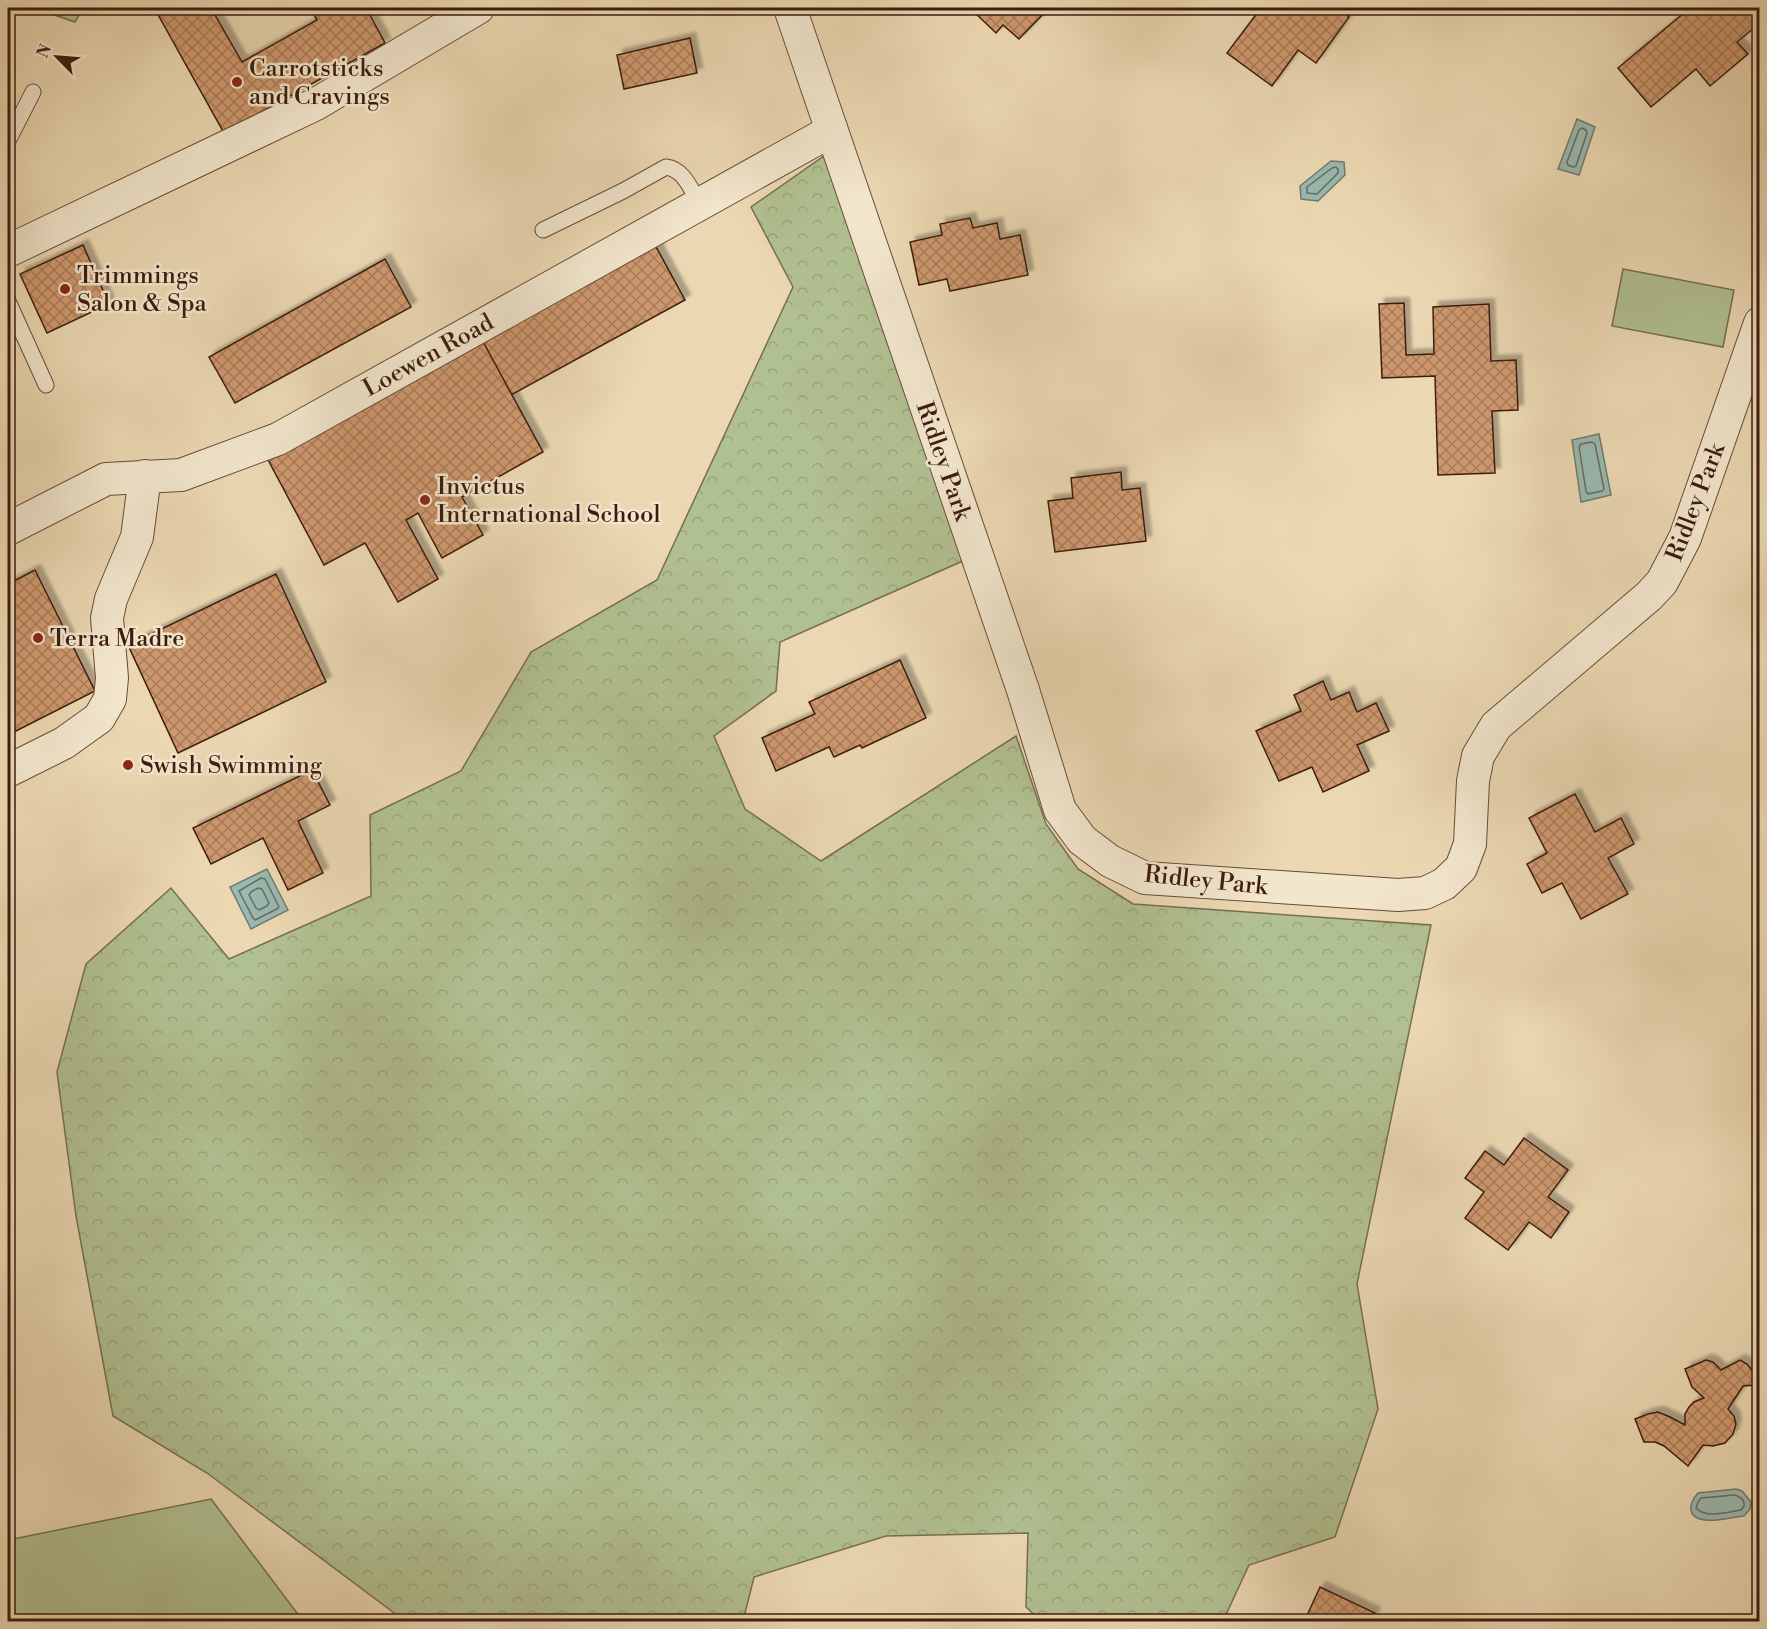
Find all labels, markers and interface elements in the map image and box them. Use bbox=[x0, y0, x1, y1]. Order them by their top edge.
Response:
north arrow bbox=[27, 27, 87, 87]
text: N bbox=[33, 41, 56, 61]
place label: Carrotsticks and Cravings bbox=[249, 54, 390, 112]
marker: Carrotsticks and Cravings bbox=[230, 75, 244, 89]
place label: Trimmings Salon & Spa bbox=[77, 261, 208, 319]
marker: Trimmings Salon & Spa bbox=[58, 282, 72, 296]
street label: Loewen Road bbox=[358, 307, 499, 404]
street label: Ridley Park bbox=[909, 398, 978, 526]
street label: Ridley Park bbox=[1660, 438, 1733, 566]
place label: Invictus International School bbox=[437, 472, 661, 530]
marker: Invictus International School bbox=[418, 493, 432, 507]
place label: Terra Madre bbox=[50, 624, 184, 654]
marker: Terra Madre bbox=[31, 631, 45, 645]
place label: Swish Swimming bbox=[140, 751, 323, 781]
marker: Swish Swimming bbox=[121, 758, 135, 772]
street label: Ridley Park bbox=[1143, 860, 1270, 903]

